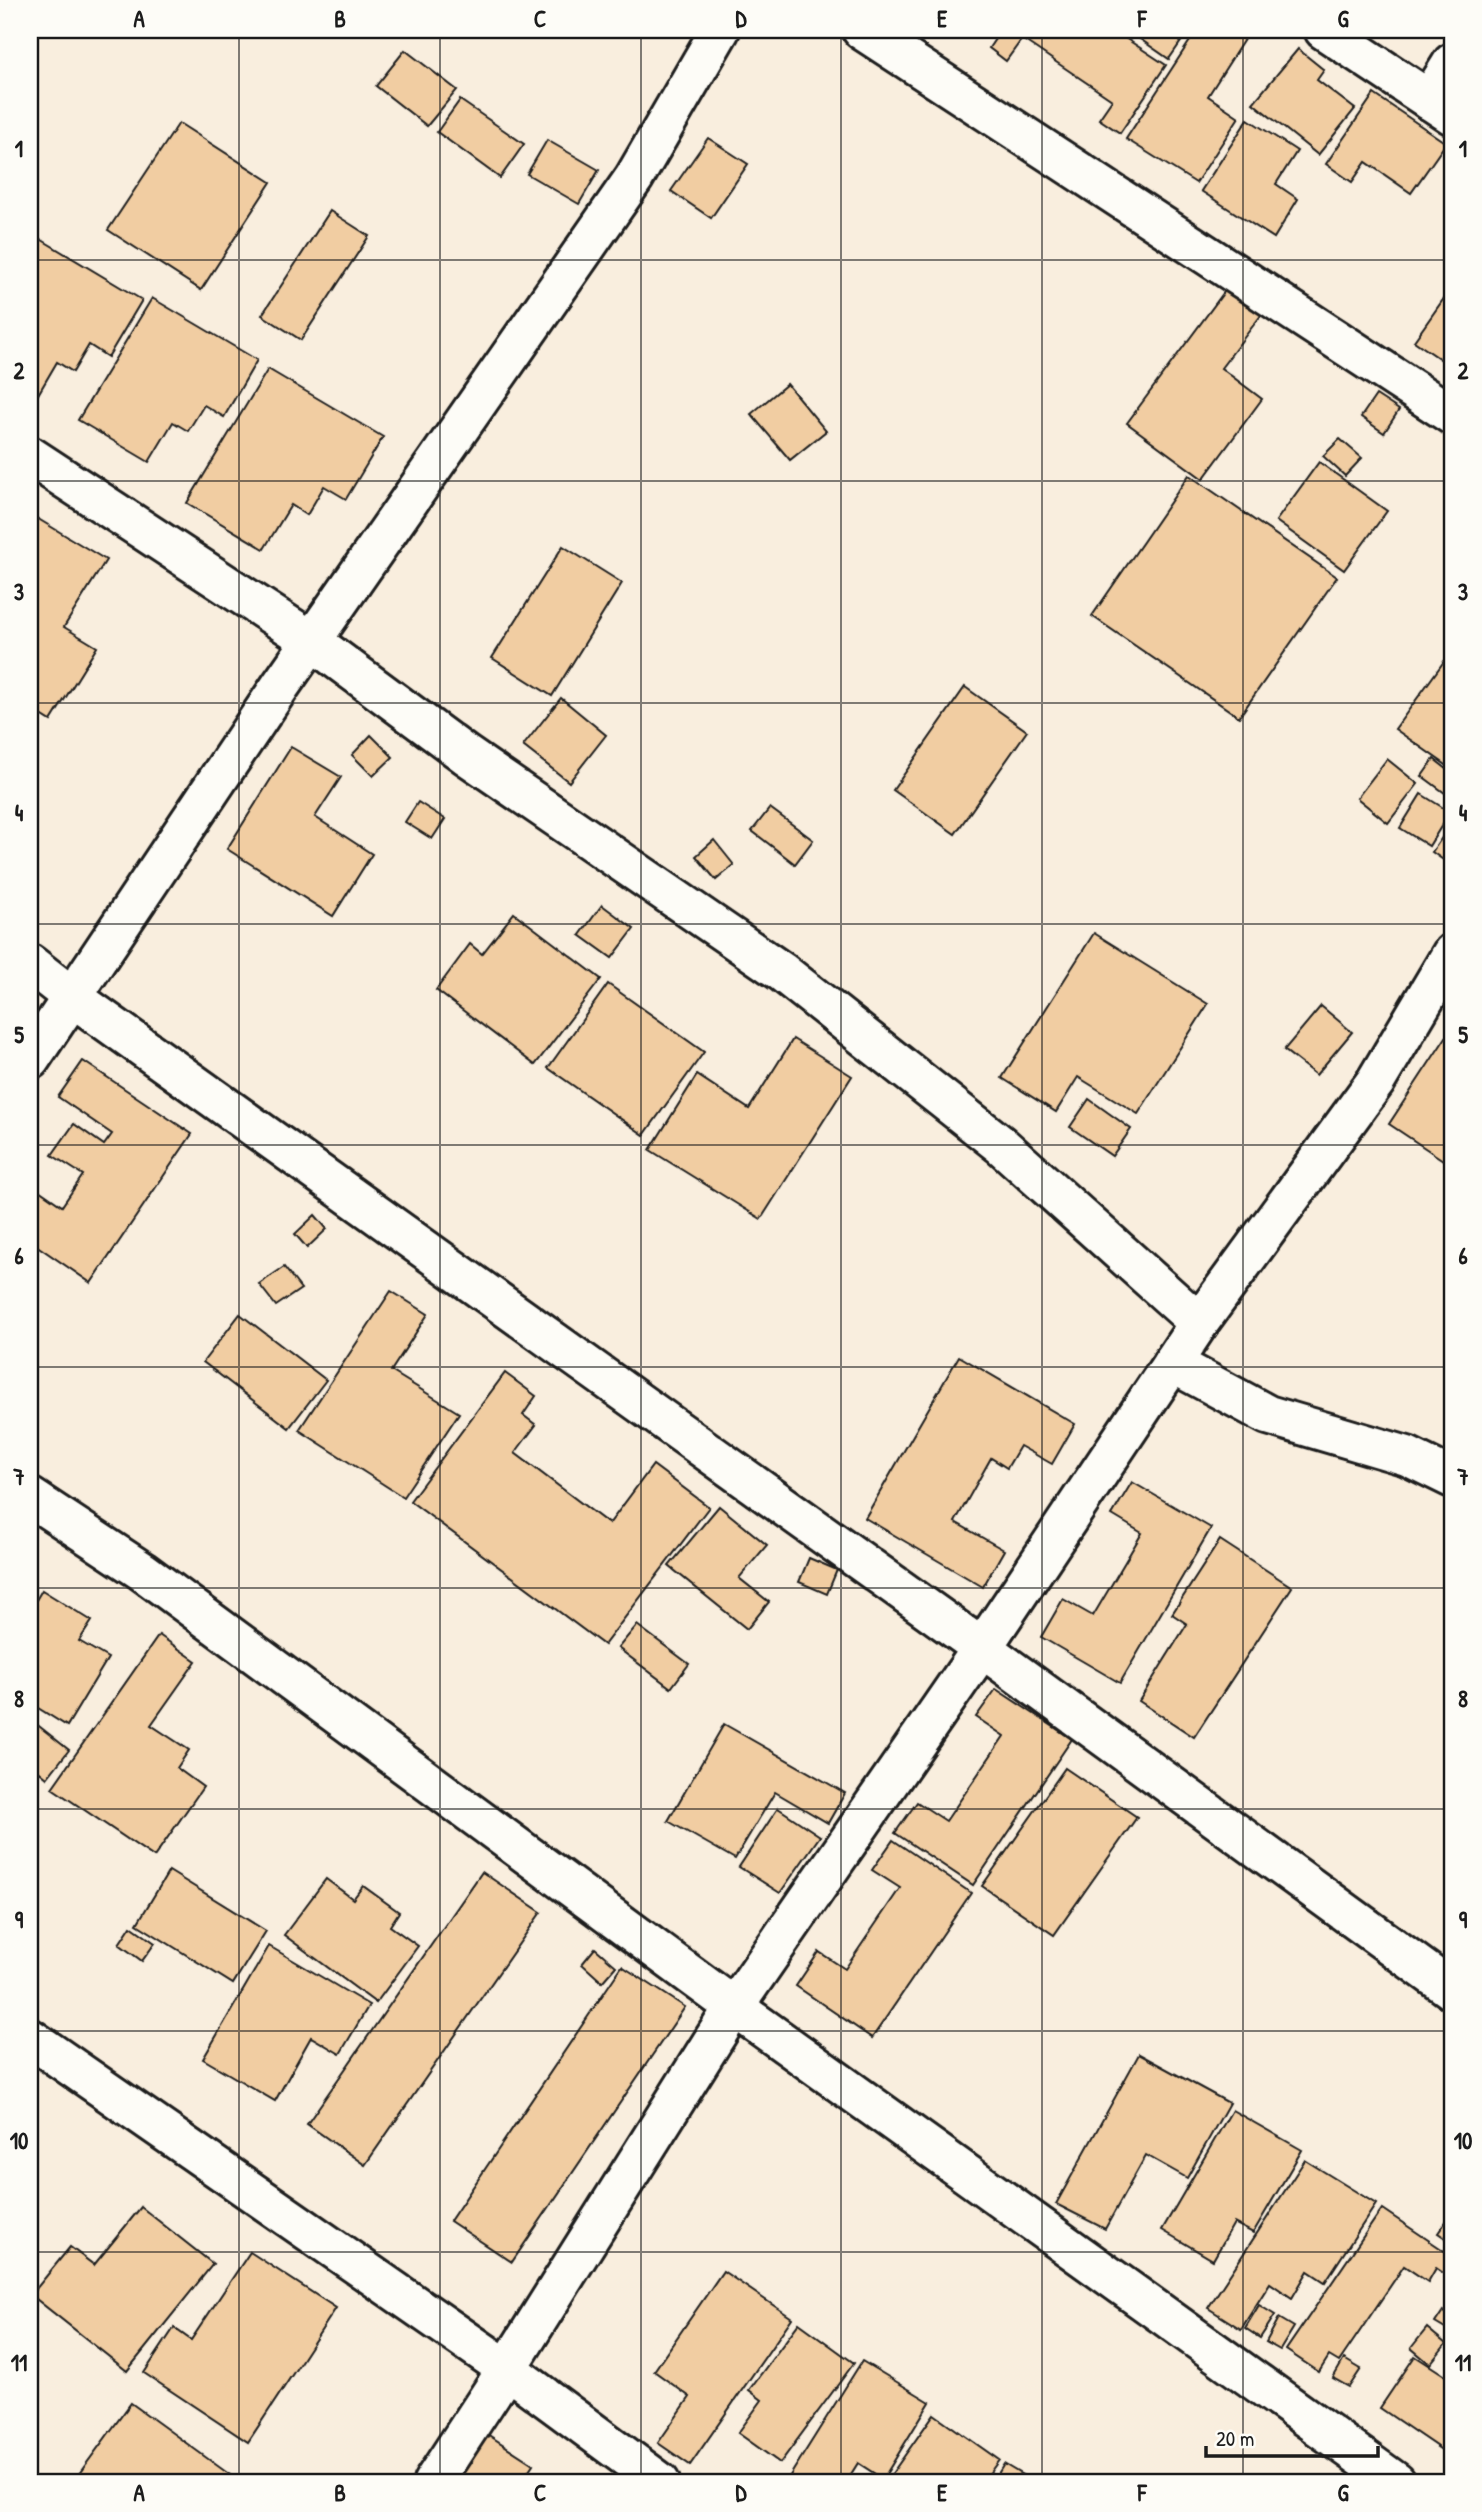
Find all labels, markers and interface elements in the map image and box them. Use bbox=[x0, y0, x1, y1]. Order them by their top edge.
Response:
text: A bbox=[133, 3, 145, 34]
text: B bbox=[334, 3, 346, 34]
text: C bbox=[534, 3, 546, 34]
text: D bbox=[736, 3, 748, 34]
text: E bbox=[937, 3, 948, 34]
text: F bbox=[1137, 3, 1148, 34]
text: G bbox=[1337, 3, 1349, 34]
text: 1 bbox=[15, 133, 23, 164]
text: 1 bbox=[1459, 133, 1467, 164]
text: 2 bbox=[14, 355, 25, 386]
text: 2 bbox=[1458, 355, 1469, 386]
text: 3 bbox=[14, 576, 24, 607]
text: 3 bbox=[1458, 576, 1468, 607]
text: 4 bbox=[15, 797, 24, 828]
text: 4 bbox=[1459, 797, 1468, 828]
text: 5 bbox=[14, 1019, 24, 1050]
text: 5 bbox=[1458, 1019, 1468, 1050]
text: 6 bbox=[14, 1240, 24, 1271]
text: 6 bbox=[1458, 1240, 1468, 1271]
text: 7 bbox=[12, 1461, 25, 1492]
text: 7 bbox=[1456, 1461, 1469, 1492]
text: 8 bbox=[14, 1683, 24, 1714]
text: 8 bbox=[1458, 1683, 1468, 1714]
text: 9 bbox=[15, 1904, 24, 1935]
text: 9 bbox=[1459, 1904, 1468, 1935]
text: 10 bbox=[10, 2125, 28, 2156]
text: 10 bbox=[1454, 2125, 1472, 2156]
text: 11 bbox=[11, 2347, 27, 2378]
text: 11 bbox=[1455, 2347, 1471, 2378]
scale bar bbox=[1206, 2414, 1377, 2458]
text: 20 m bbox=[1216, 2424, 1254, 2453]
text: A bbox=[133, 2477, 145, 2508]
text: B bbox=[334, 2477, 346, 2508]
text: C bbox=[534, 2477, 546, 2508]
text: D bbox=[736, 2477, 748, 2508]
text: E bbox=[937, 2477, 948, 2508]
text: F bbox=[1137, 2477, 1148, 2508]
text: G bbox=[1337, 2477, 1349, 2508]

